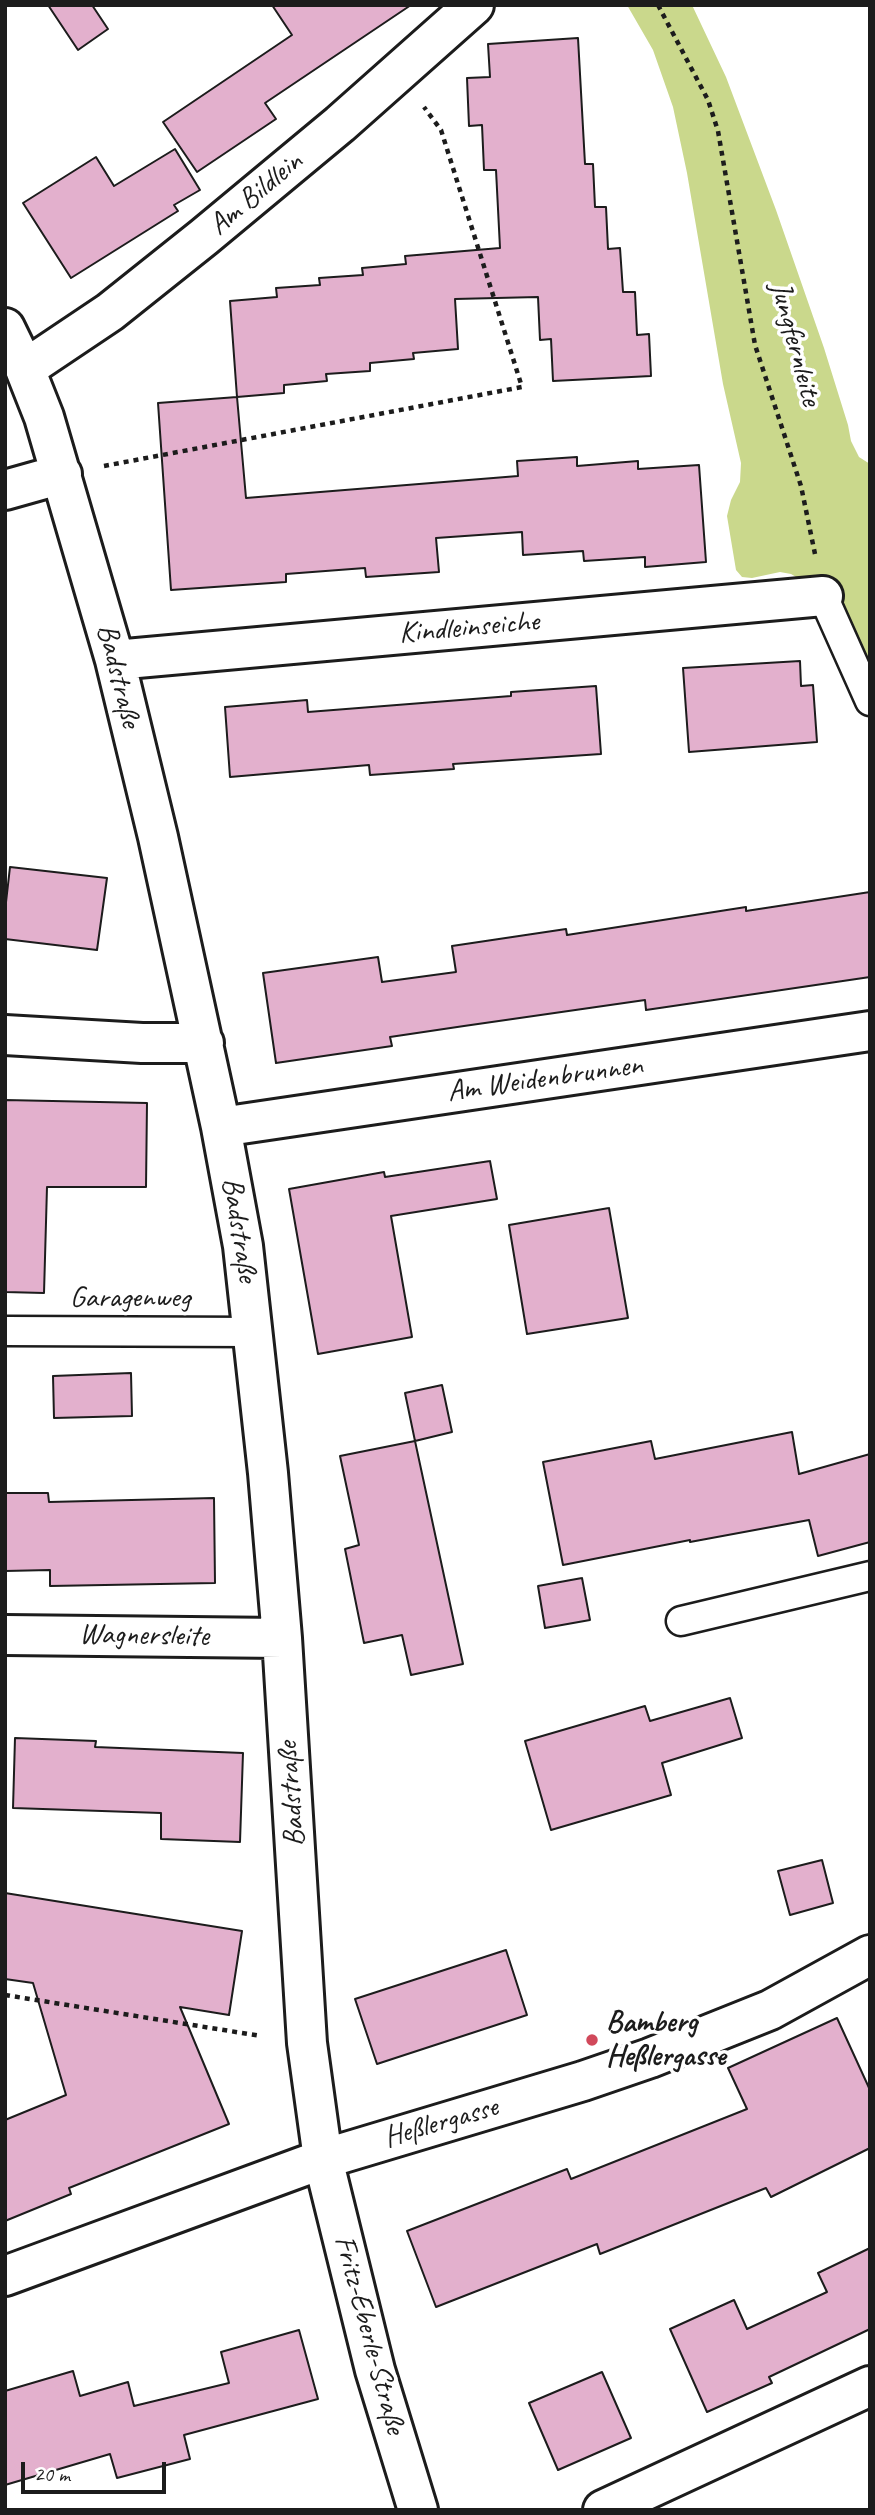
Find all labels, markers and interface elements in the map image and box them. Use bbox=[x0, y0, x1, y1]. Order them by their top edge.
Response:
street label: Am Bildlein bbox=[202, 144, 310, 244]
street label: Jungfernleite bbox=[761, 278, 829, 410]
street label: Kindleinseiche bbox=[397, 604, 541, 652]
street label: Badstraße bbox=[88, 621, 148, 731]
street label: Am Weidenbrunnen bbox=[445, 1047, 645, 1111]
street label: Badstraße bbox=[213, 1175, 265, 1285]
street label: Garagenweg bbox=[70, 1280, 190, 1316]
street label: Wagnersleite bbox=[79, 1617, 209, 1655]
street label: Badstraße bbox=[270, 1740, 314, 1848]
place label: Bamberg Heßlergasse bbox=[606, 2005, 726, 2076]
marker: Bamberg Heßlergasse bbox=[584, 2032, 600, 2048]
street label: Heßlergasse bbox=[380, 2090, 502, 2156]
street label: Fritz-Eberle-Straße bbox=[325, 2232, 413, 2438]
scale bar bbox=[24, 2448, 170, 2492]
text: 20 m bbox=[34, 2461, 70, 2487]

